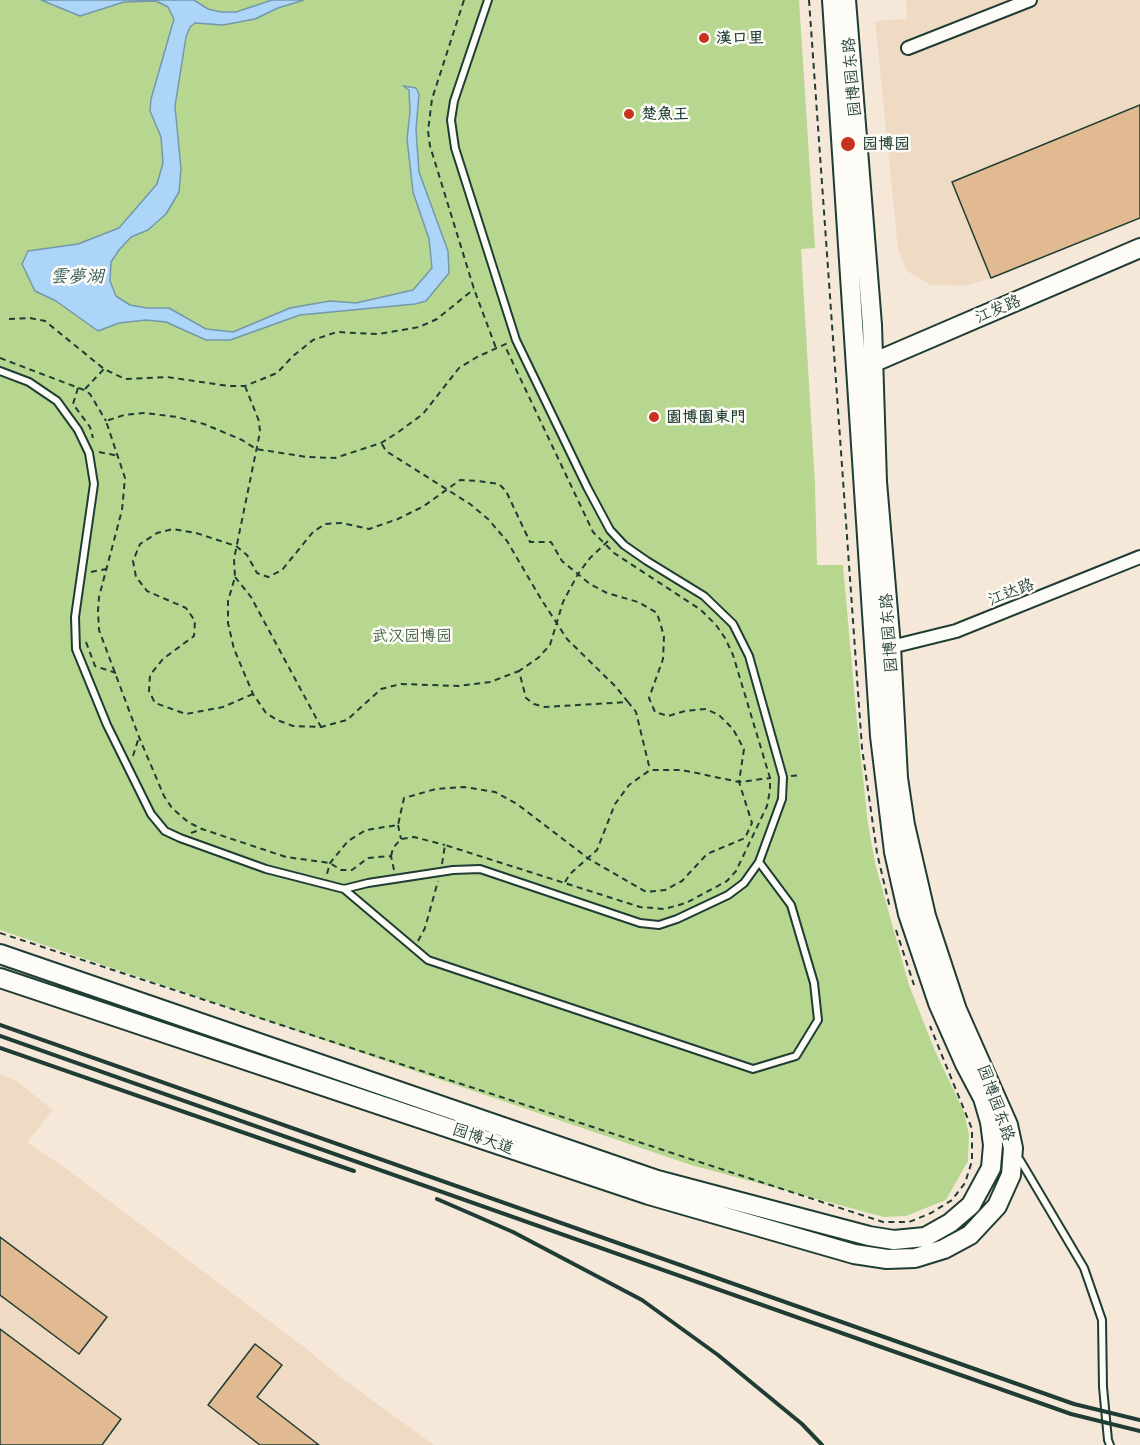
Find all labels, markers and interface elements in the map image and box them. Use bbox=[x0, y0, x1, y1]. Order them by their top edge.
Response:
place label: 漢口里 bbox=[716, 28, 764, 48]
marker: 漢口里 bbox=[697, 31, 711, 45]
street label: 园博园东路 bbox=[839, 36, 865, 118]
place label: 楚魚王 bbox=[641, 104, 689, 124]
marker: 楚魚王 bbox=[622, 107, 636, 121]
place label: 园博园 bbox=[862, 134, 910, 154]
marker: 园博园 bbox=[839, 135, 857, 153]
water label: 雲夢湖 bbox=[50, 265, 104, 287]
street label: 江发路 bbox=[972, 291, 1024, 327]
place label: 園博園東門 bbox=[666, 407, 746, 427]
marker: 園博園東門 bbox=[647, 410, 661, 424]
street label: 江达路 bbox=[985, 574, 1037, 610]
street label: 园博园东路 bbox=[877, 592, 901, 674]
park label: 武汉园博园 bbox=[372, 626, 452, 646]
street label: 园博园东路 bbox=[973, 1062, 1019, 1144]
street label: 园博大道 bbox=[450, 1120, 516, 1158]

